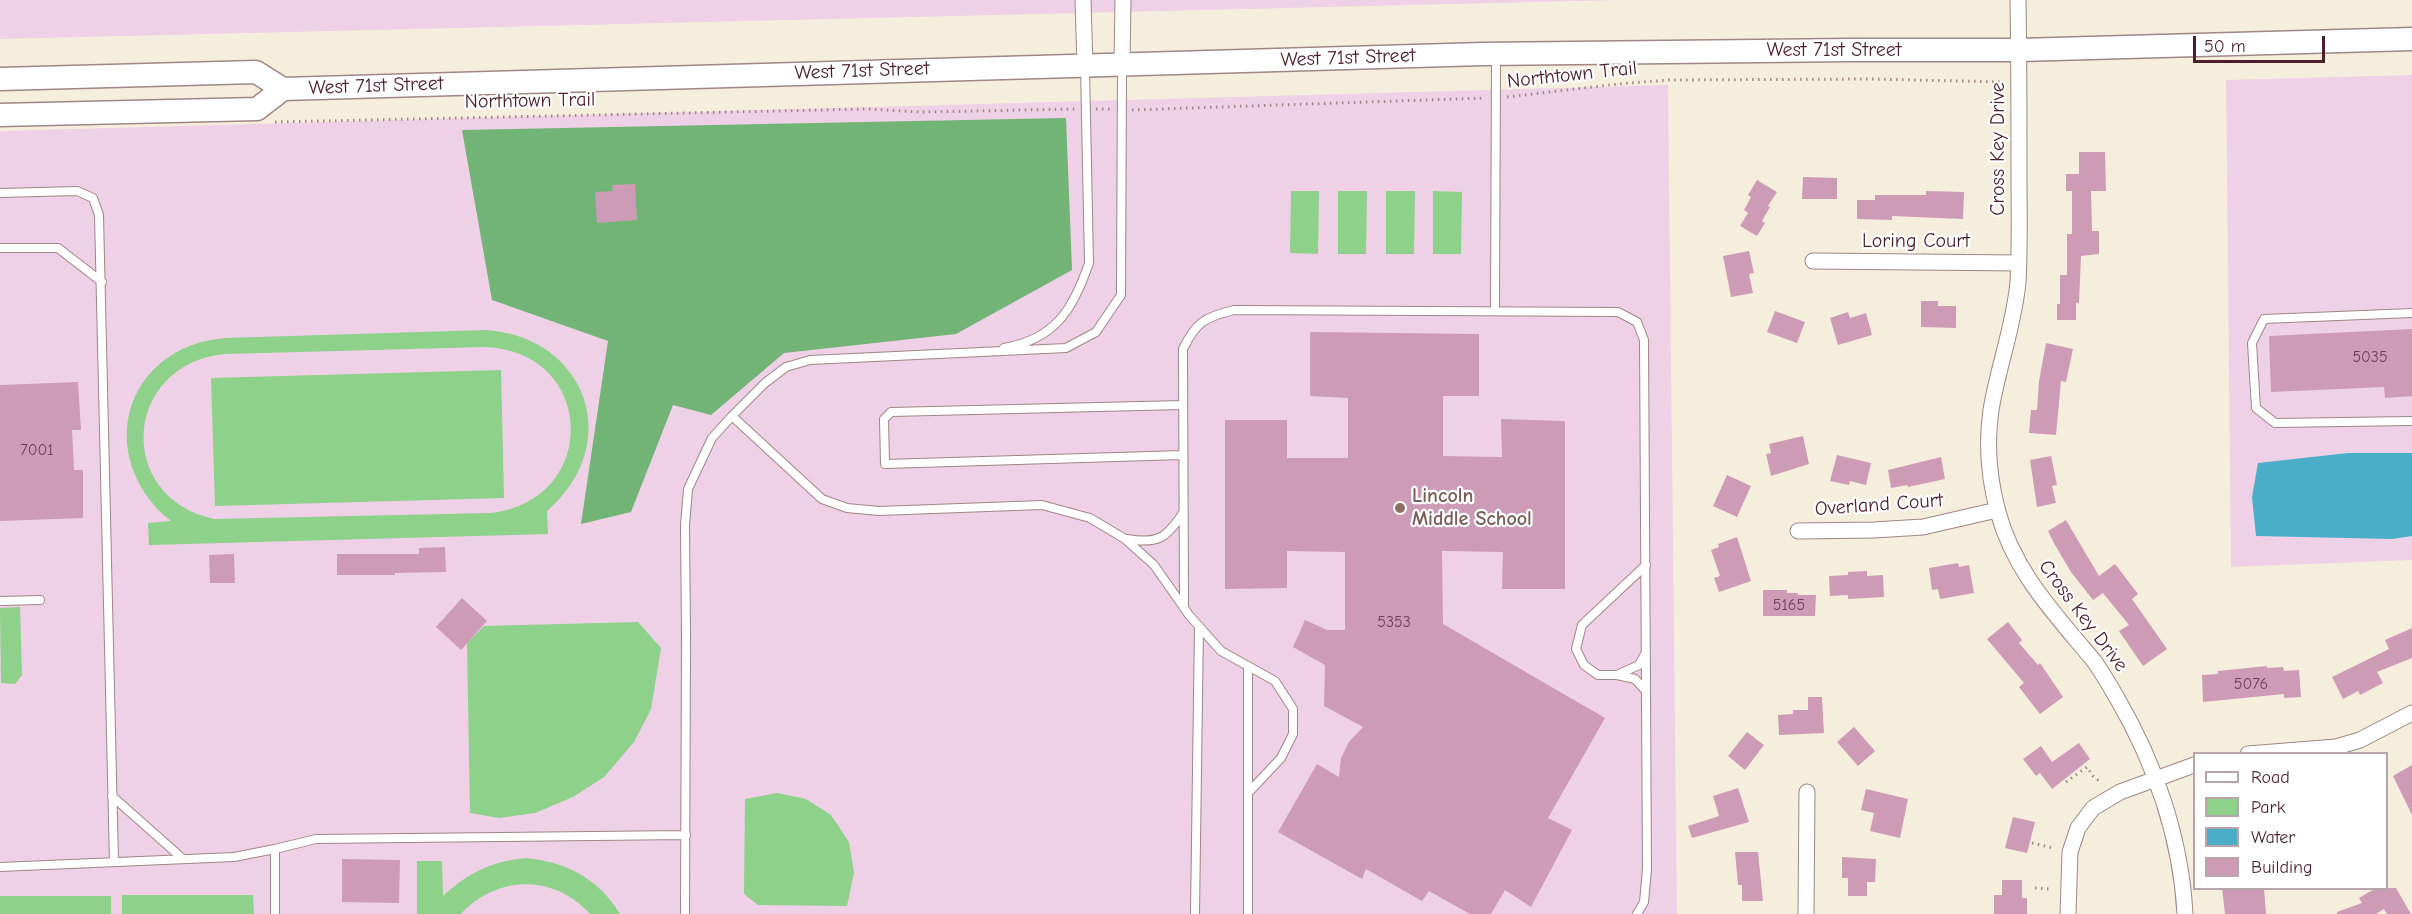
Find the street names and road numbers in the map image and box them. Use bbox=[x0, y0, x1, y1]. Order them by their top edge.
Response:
street label: West 71st Street bbox=[1767, 38, 1901, 62]
street label: West 71st Street bbox=[1280, 44, 1416, 72]
street label: Northtown Trail bbox=[1506, 56, 1638, 94]
street label: West 71st Street bbox=[794, 57, 930, 85]
street label: West 71st Street bbox=[308, 72, 444, 100]
street label: Cross Key Drive bbox=[1986, 82, 2010, 216]
street label: Northtown Trail bbox=[464, 88, 596, 114]
street label: Loring Court bbox=[1862, 229, 1970, 253]
street label: Overland Court bbox=[1814, 489, 1944, 521]
street label: Cross Key Drive bbox=[2033, 555, 2133, 677]

